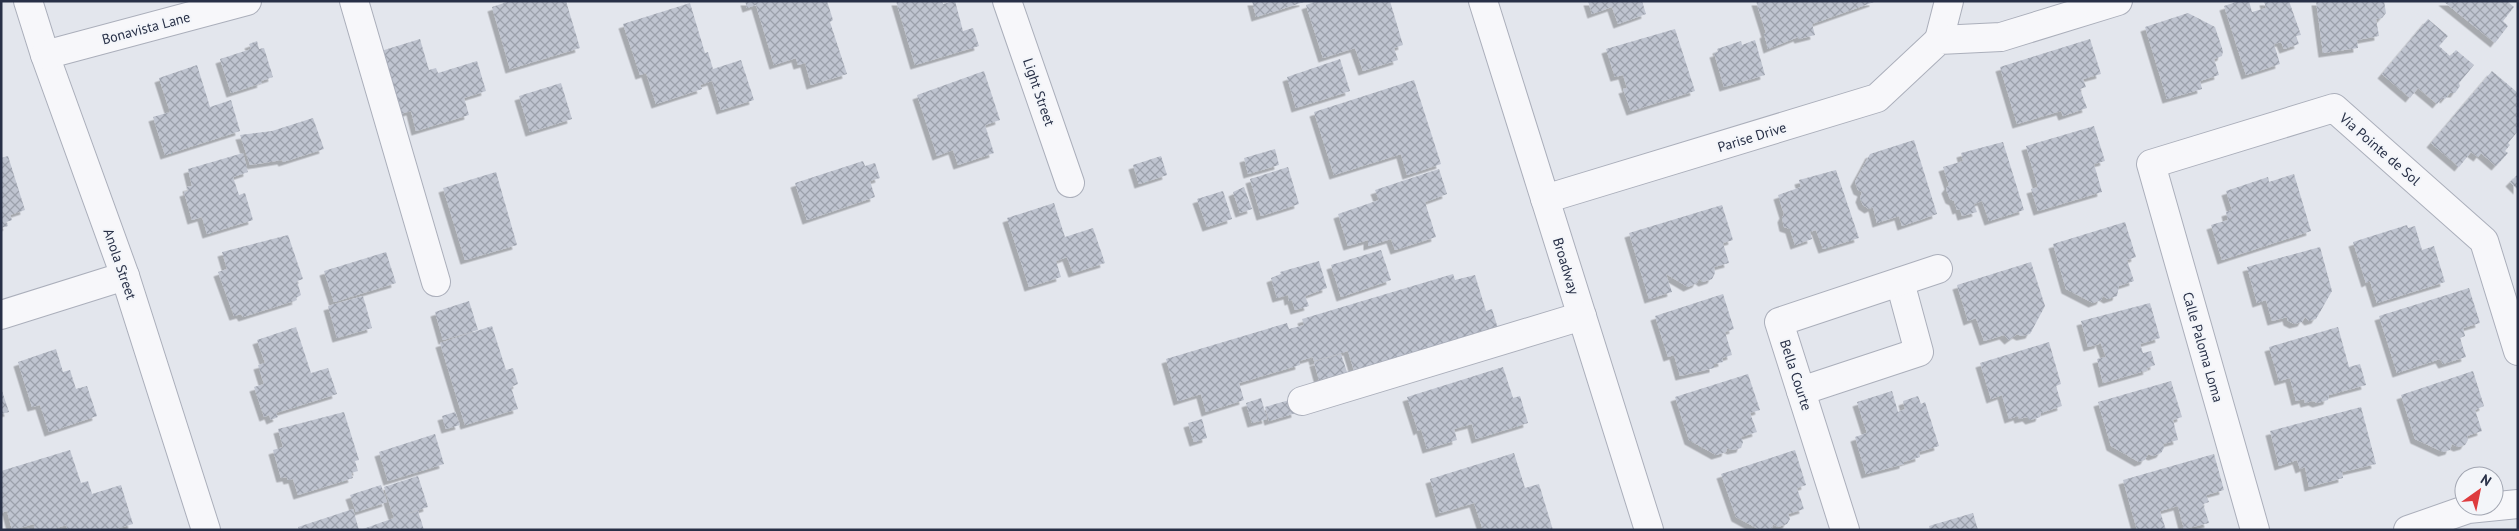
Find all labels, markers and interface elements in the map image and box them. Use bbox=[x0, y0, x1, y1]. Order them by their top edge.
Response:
street label: Bonavista Lane bbox=[100, 8, 192, 48]
street label: Light Street bbox=[1019, 56, 1059, 128]
street label: Via Pointe de Sol bbox=[2335, 108, 2424, 189]
street label: Parise Drive bbox=[1715, 118, 1789, 156]
street label: Anola Street bbox=[99, 226, 141, 302]
street label: Broadway bbox=[1549, 235, 1583, 297]
street label: Calle Paloma Loma bbox=[2179, 290, 2227, 404]
street label: Bella Courte bbox=[1776, 337, 1816, 413]
north arrow bbox=[2454, 466, 2504, 516]
text: N bbox=[2477, 470, 2495, 490]

